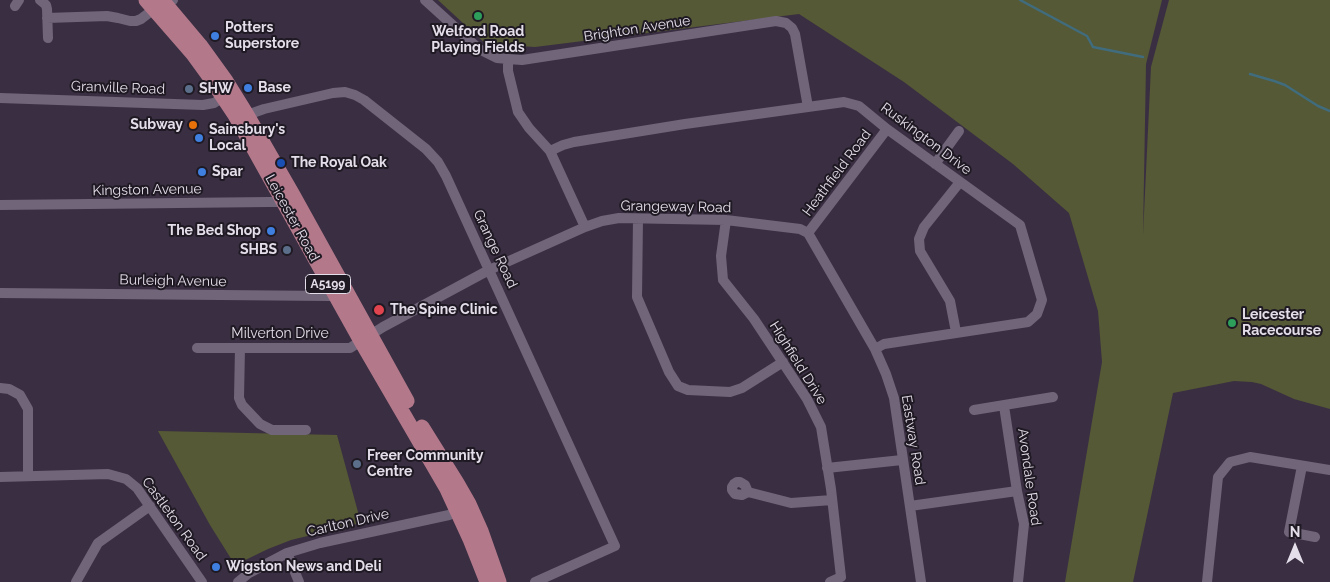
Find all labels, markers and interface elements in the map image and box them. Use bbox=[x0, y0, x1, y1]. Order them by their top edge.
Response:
marker: Welford Road Playing Fields bbox=[472, 10, 484, 22]
street label: Brighton Avenue bbox=[582, 12, 692, 46]
place label: Potters Superstore bbox=[225, 20, 299, 52]
place label: Welford Road Playing Fields bbox=[431, 24, 525, 56]
marker: Potters Superstore bbox=[209, 30, 221, 42]
street label: Granville Road bbox=[71, 78, 165, 98]
place label: Base bbox=[258, 80, 291, 96]
place label: SHW bbox=[199, 81, 233, 97]
marker: Base bbox=[242, 82, 254, 94]
marker: SHW bbox=[183, 83, 195, 95]
street label: Ruskington Drive bbox=[877, 99, 975, 179]
place label: Subway bbox=[130, 117, 183, 133]
marker: Subway bbox=[187, 119, 199, 131]
place label: Sainsbury's Local bbox=[209, 122, 285, 154]
street label: Heathfield Road bbox=[799, 127, 875, 219]
marker: Sainsbury's Local bbox=[193, 132, 205, 144]
place label: The Royal Oak bbox=[291, 155, 387, 171]
marker: The Royal Oak bbox=[275, 157, 287, 169]
place label: Spar bbox=[212, 164, 243, 180]
marker: Spar bbox=[196, 166, 208, 178]
street label: Leicester Road bbox=[261, 172, 323, 264]
street label: Kingston Avenue bbox=[92, 181, 202, 199]
street label: Grangeway Road bbox=[621, 198, 731, 216]
street label: Grange Road bbox=[469, 207, 521, 291]
place label: The Bed Shop bbox=[167, 223, 261, 239]
marker: The Bed Shop bbox=[265, 225, 277, 237]
place label: SHBS bbox=[240, 242, 277, 258]
marker: SHBS bbox=[281, 244, 293, 256]
street label: Burleigh Avenue bbox=[119, 272, 227, 290]
road number: A5199 bbox=[306, 274, 350, 294]
place label: The Spine Clinic bbox=[390, 302, 498, 318]
marker: The Spine Clinic bbox=[372, 303, 386, 317]
place label: Leicester Racecourse bbox=[1242, 307, 1321, 340]
marker: Leicester Racecourse bbox=[1226, 317, 1238, 329]
street label: Highfield Drive bbox=[766, 318, 830, 408]
street label: Milverton Drive bbox=[231, 326, 329, 342]
street label: Eastway Road bbox=[898, 394, 928, 486]
street label: Avondale Road bbox=[1014, 427, 1044, 527]
place label: Freer Community Centre bbox=[367, 448, 483, 481]
marker: Freer Community Centre bbox=[351, 458, 363, 470]
street label: Castleton Road bbox=[138, 474, 210, 564]
street label: Carlton Drive bbox=[305, 505, 391, 541]
north arrow bbox=[1270, 522, 1320, 572]
text: N bbox=[1290, 524, 1300, 540]
place label: Wigston News and Deli bbox=[226, 559, 382, 575]
marker: Wigston News and Deli bbox=[210, 561, 222, 573]

